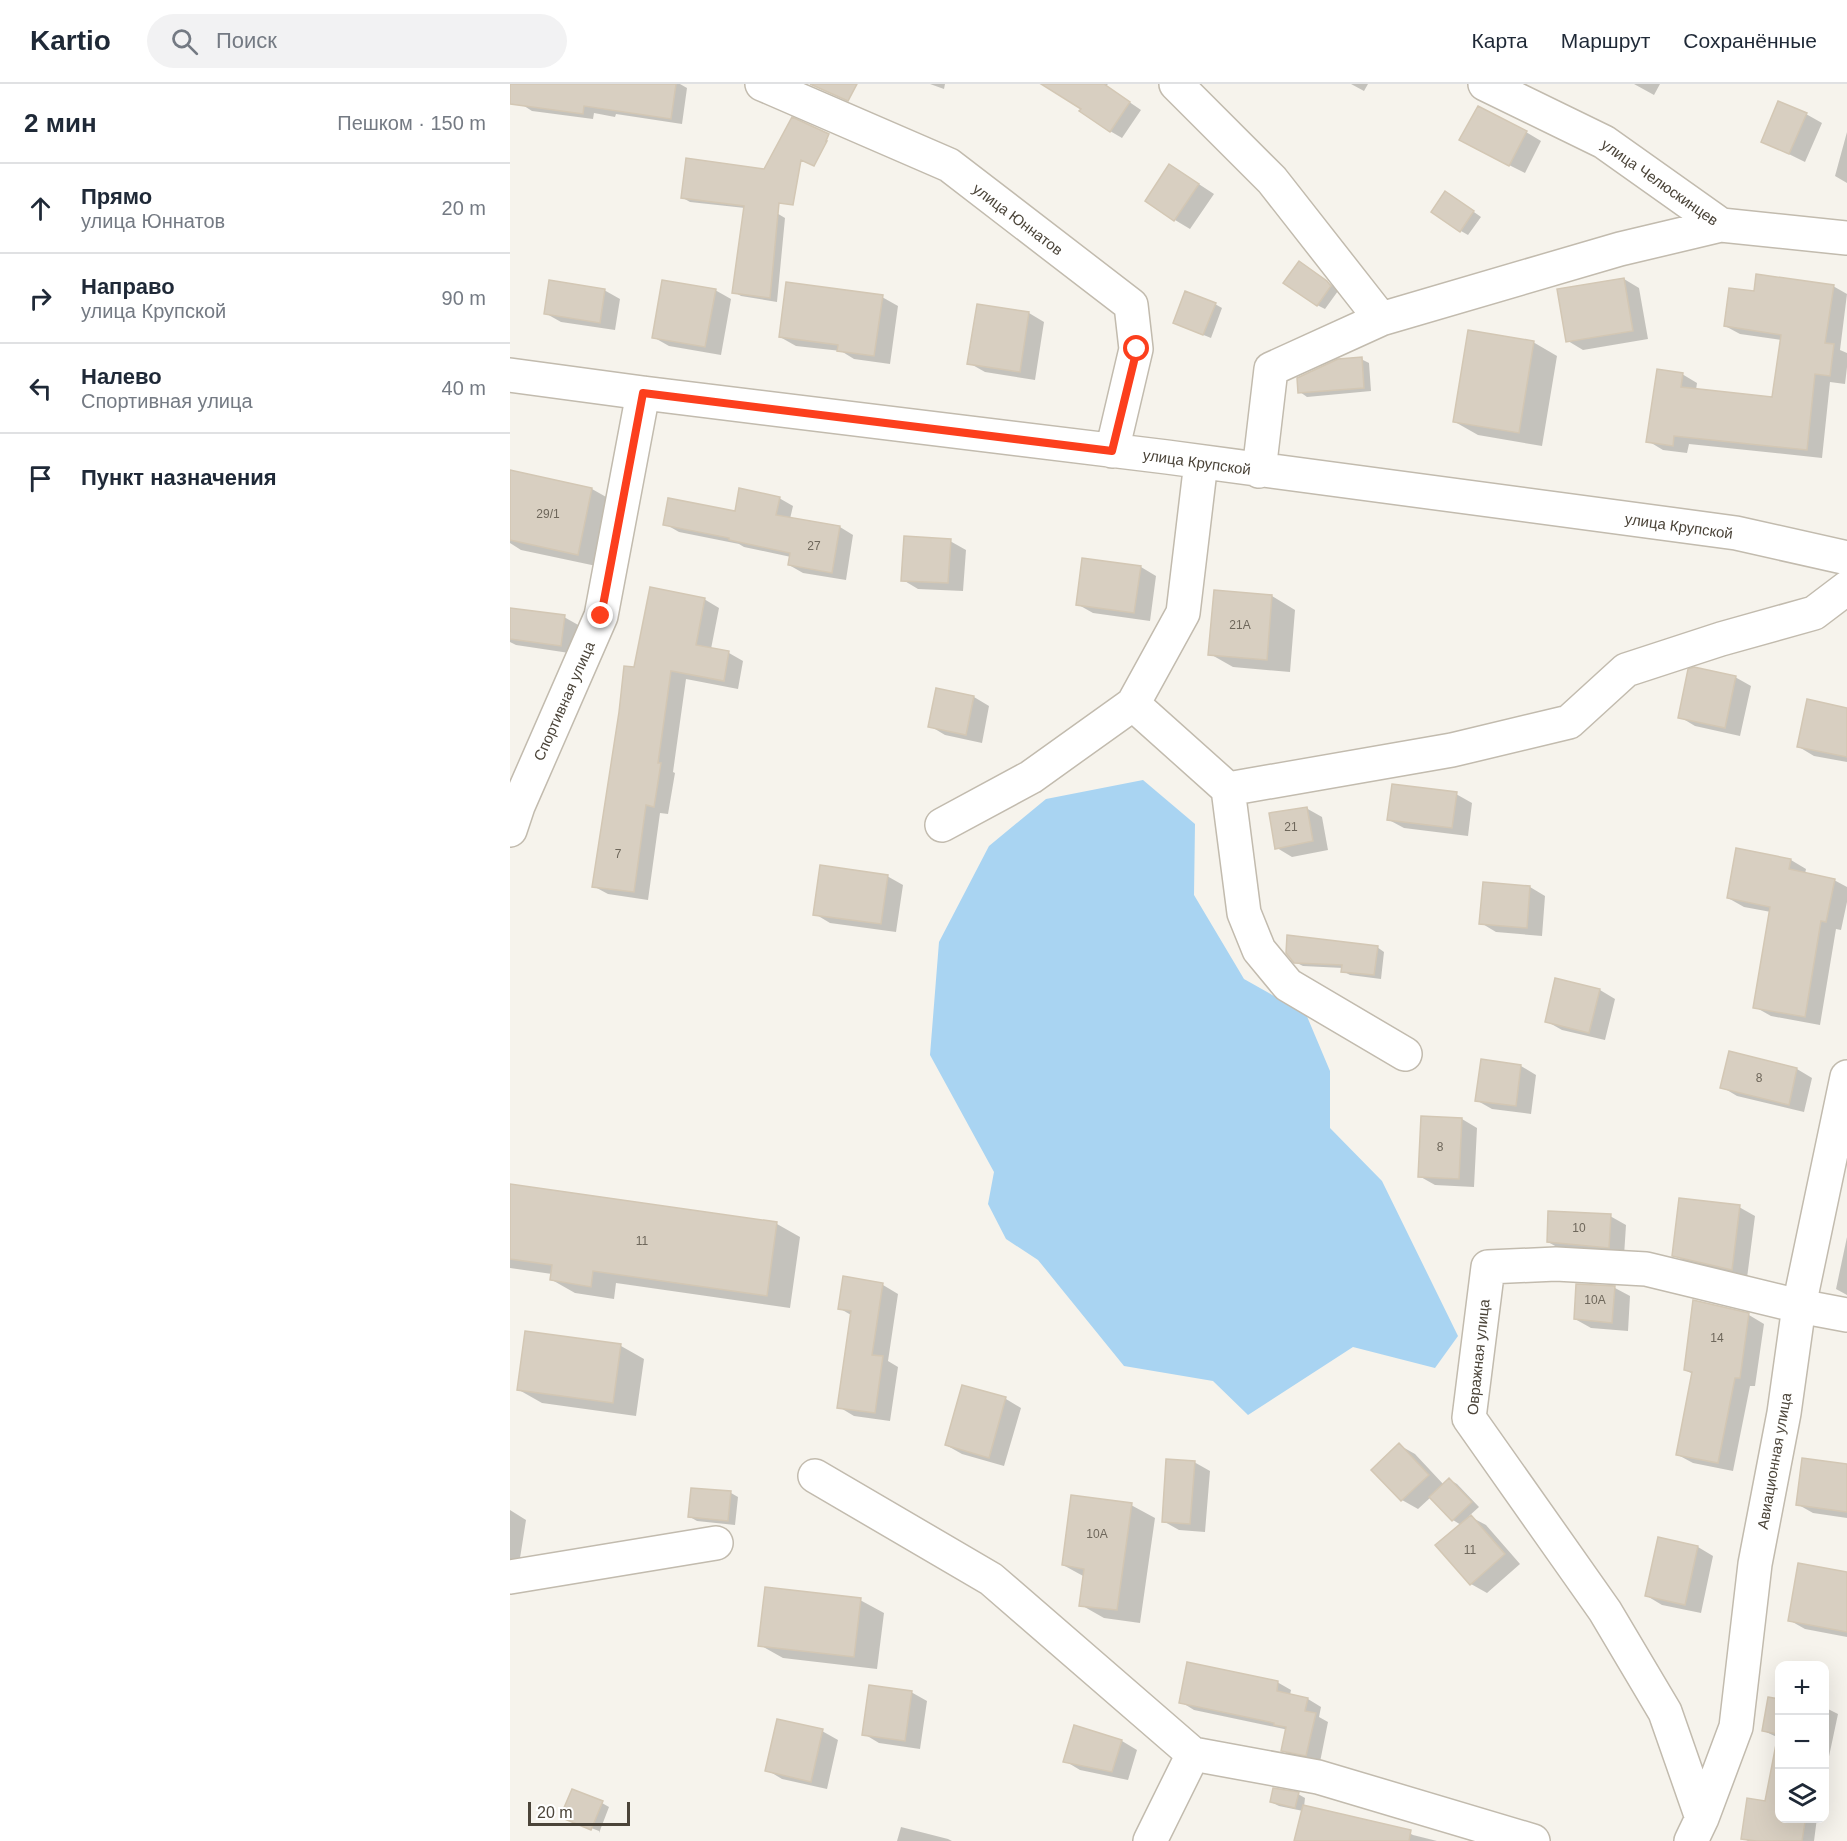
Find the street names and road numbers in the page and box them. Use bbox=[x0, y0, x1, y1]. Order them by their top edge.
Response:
street label: улица Челюскинцев bbox=[1598, 135, 1722, 229]
street label: улица Юннатов bbox=[970, 180, 1066, 258]
street label: улица Крупской bbox=[1142, 446, 1252, 478]
street label: улица Крупской bbox=[1624, 510, 1734, 542]
street label: Спортивная улица bbox=[530, 638, 598, 763]
street label: Овражная улица bbox=[1463, 1298, 1493, 1416]
street label: Авиационная улица bbox=[1754, 1391, 1795, 1531]

